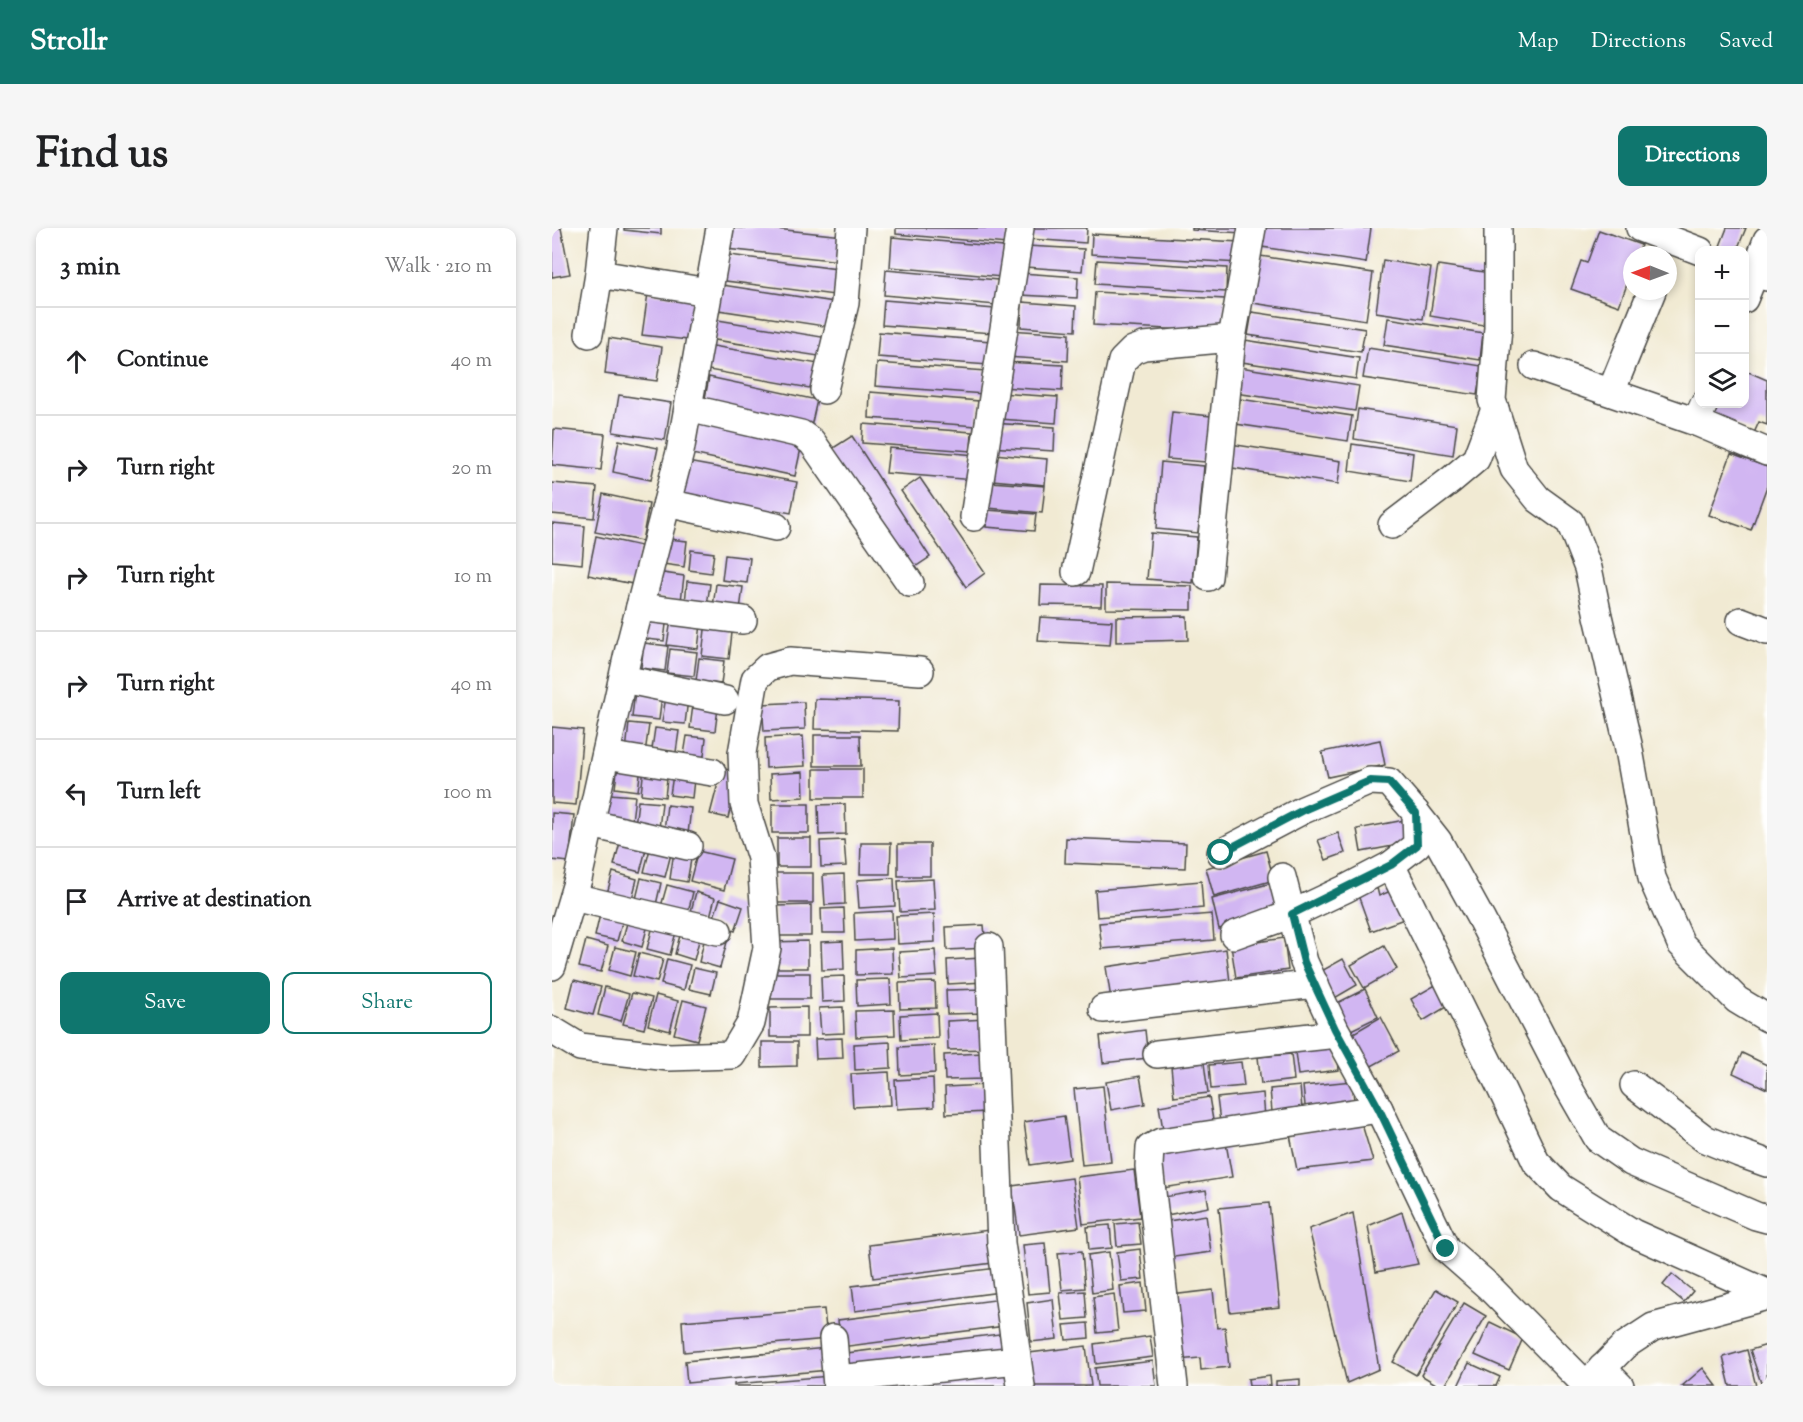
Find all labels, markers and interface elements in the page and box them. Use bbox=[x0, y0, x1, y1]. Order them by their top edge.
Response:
text: Strollr bbox=[30, 22, 108, 62]
text: Map bbox=[1518, 27, 1558, 57]
text: Directions bbox=[1591, 27, 1686, 57]
text: Saved bbox=[1719, 27, 1773, 57]
text: Find us bbox=[36, 126, 168, 186]
button: Directions bbox=[1618, 126, 1767, 186]
north arrow bbox=[1623, 246, 1677, 300]
map controls bbox=[1695, 246, 1749, 408]
button: + bbox=[1695, 246, 1749, 300]
text: 3 min bbox=[60, 249, 120, 286]
text: Walk · 210 m bbox=[384, 253, 492, 282]
button: − bbox=[1695, 300, 1749, 354]
icon: ahead bbox=[60, 345, 93, 378]
text: Continue bbox=[117, 345, 208, 377]
text: 40 m bbox=[451, 347, 492, 376]
button: layers bbox=[1695, 354, 1749, 408]
icon: right bbox=[60, 453, 93, 486]
text: Turn right bbox=[117, 453, 214, 485]
text: 20 m bbox=[451, 455, 492, 484]
icon: right bbox=[60, 561, 93, 594]
text: Turn right bbox=[117, 561, 214, 593]
text: 10 m bbox=[454, 563, 492, 592]
icon: right bbox=[60, 669, 93, 702]
text: Turn right bbox=[117, 669, 214, 701]
text: 40 m bbox=[451, 671, 492, 700]
icon: left bbox=[60, 777, 93, 810]
text: Turn left bbox=[117, 777, 200, 809]
text: 100 m bbox=[443, 779, 492, 808]
route start bbox=[1207, 839, 1233, 865]
icon: arrive bbox=[60, 885, 93, 918]
text: Arrive at destination bbox=[117, 885, 312, 917]
button: Save bbox=[60, 972, 270, 1034]
button: Share bbox=[282, 972, 492, 1034]
route end bbox=[1432, 1235, 1458, 1261]

